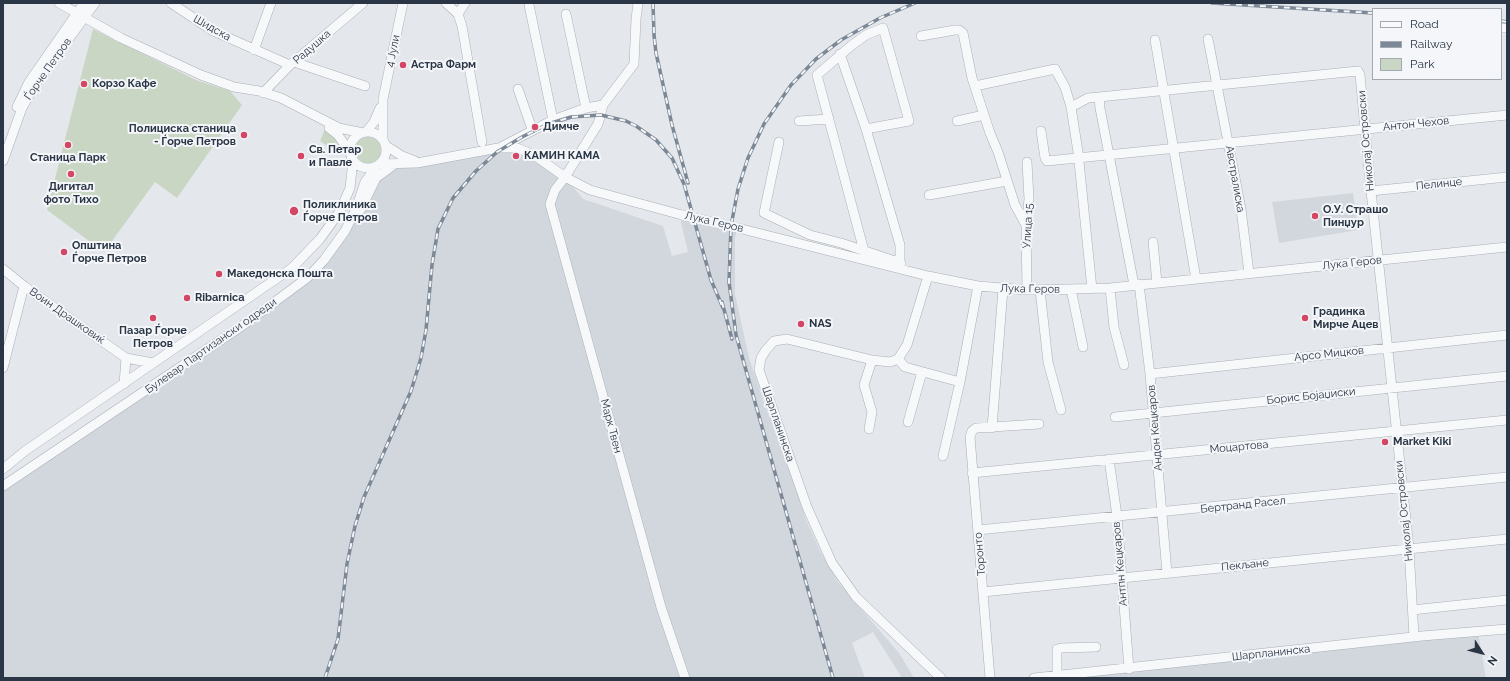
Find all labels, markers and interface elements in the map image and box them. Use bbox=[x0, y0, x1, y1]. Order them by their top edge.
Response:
legend bbox=[1372, 8, 1502, 80]
street label: Шидска bbox=[191, 12, 233, 44]
text: Road bbox=[1410, 17, 1439, 31]
street label: Радушка bbox=[290, 27, 334, 67]
street label: 4 Јули bbox=[383, 34, 403, 68]
street label: Ѓорче Петров bbox=[22, 35, 74, 103]
text: Railway bbox=[1410, 37, 1452, 51]
text: Park bbox=[1410, 57, 1435, 71]
place label: Астра Фарм bbox=[411, 58, 476, 72]
marker: Астра Фарм bbox=[398, 60, 408, 70]
place label: Корзо Кафе bbox=[92, 77, 156, 91]
marker: Корзо Кафе bbox=[79, 79, 89, 89]
street label: Николај Островски bbox=[1355, 90, 1377, 192]
street label: Антон Чехов bbox=[1382, 114, 1450, 134]
place label: Димче bbox=[543, 120, 579, 134]
place label: Полициска станица - Ѓорче Петров bbox=[129, 122, 236, 148]
marker: Димче bbox=[530, 122, 540, 132]
marker: Полициска станица - Ѓорче Петров bbox=[239, 130, 249, 140]
marker: Станица Парк bbox=[63, 140, 73, 150]
place label: Св. Петар и Павле bbox=[309, 143, 361, 169]
street label: Австралиска bbox=[1223, 144, 1247, 214]
place label: КАМИН КАМА bbox=[524, 149, 600, 163]
place label: Станица Парк bbox=[30, 151, 106, 165]
marker: Св. Петар и Павле bbox=[296, 151, 306, 161]
marker: КАМИН КАМА bbox=[511, 151, 521, 161]
marker: Дигитал фото Тихо bbox=[66, 169, 76, 179]
street label: Пелинце bbox=[1415, 175, 1463, 193]
place label: Дигитал фото Тихо bbox=[43, 180, 99, 206]
place label: Поликлиника Ѓорче Петров bbox=[303, 198, 378, 224]
street label: Улица 15 bbox=[1020, 203, 1036, 249]
place label: О.У. Страшо Пинџур bbox=[1323, 203, 1388, 229]
marker: Поликлиника Ѓорче Петров bbox=[288, 205, 300, 217]
street label: Лука Геров bbox=[683, 209, 745, 235]
marker: О.У. Страшо Пинџур bbox=[1310, 211, 1320, 221]
place label: Општина Ѓорче Петров bbox=[72, 239, 147, 265]
marker: Општина Ѓорче Петров bbox=[59, 247, 69, 257]
street label: Лука Геров bbox=[1322, 253, 1382, 273]
place label: Македонска Пошта bbox=[227, 267, 333, 281]
marker: Македонска Пошта bbox=[214, 269, 224, 279]
street label: Лука Геров bbox=[1000, 282, 1060, 296]
street label: Воин Драшковиќ bbox=[27, 285, 107, 347]
place label: Ribarnica bbox=[195, 291, 245, 305]
marker: Ribarnica bbox=[182, 293, 192, 303]
street label: Булевар Партизански одреди bbox=[143, 295, 279, 397]
place label: Градинка Мирче Ацев bbox=[1313, 305, 1378, 331]
marker: Пазар Ѓорче Петров bbox=[148, 313, 158, 323]
marker: Градинка Мирче Ацев bbox=[1300, 313, 1310, 323]
place label: NAS bbox=[809, 317, 831, 331]
marker: NAS bbox=[796, 319, 806, 329]
place label: Пазар Ѓорче Петров bbox=[119, 324, 187, 350]
street label: Арсо Мицков bbox=[1294, 344, 1364, 364]
street label: Андон Кецкаров bbox=[1145, 384, 1165, 472]
street label: Шарпланинска bbox=[759, 385, 797, 463]
street label: Борис Бојаџиски bbox=[1266, 385, 1356, 407]
street label: Марк Твен bbox=[597, 398, 625, 454]
place label: Market Kiki bbox=[1393, 435, 1451, 449]
marker: Market Kiki bbox=[1380, 437, 1390, 447]
street label: Моцартова bbox=[1209, 438, 1269, 456]
street label: Николај Островски bbox=[1392, 460, 1416, 562]
street label: Бертранд Расел bbox=[1200, 494, 1286, 516]
street label: Антпн Кецкаров bbox=[1110, 521, 1130, 607]
street label: Торонто bbox=[972, 532, 988, 576]
street label: Пекљане bbox=[1221, 556, 1269, 574]
north arrow bbox=[1462, 633, 1502, 673]
street label: Шарпланинска bbox=[1231, 642, 1311, 664]
text: N bbox=[1484, 653, 1500, 668]

